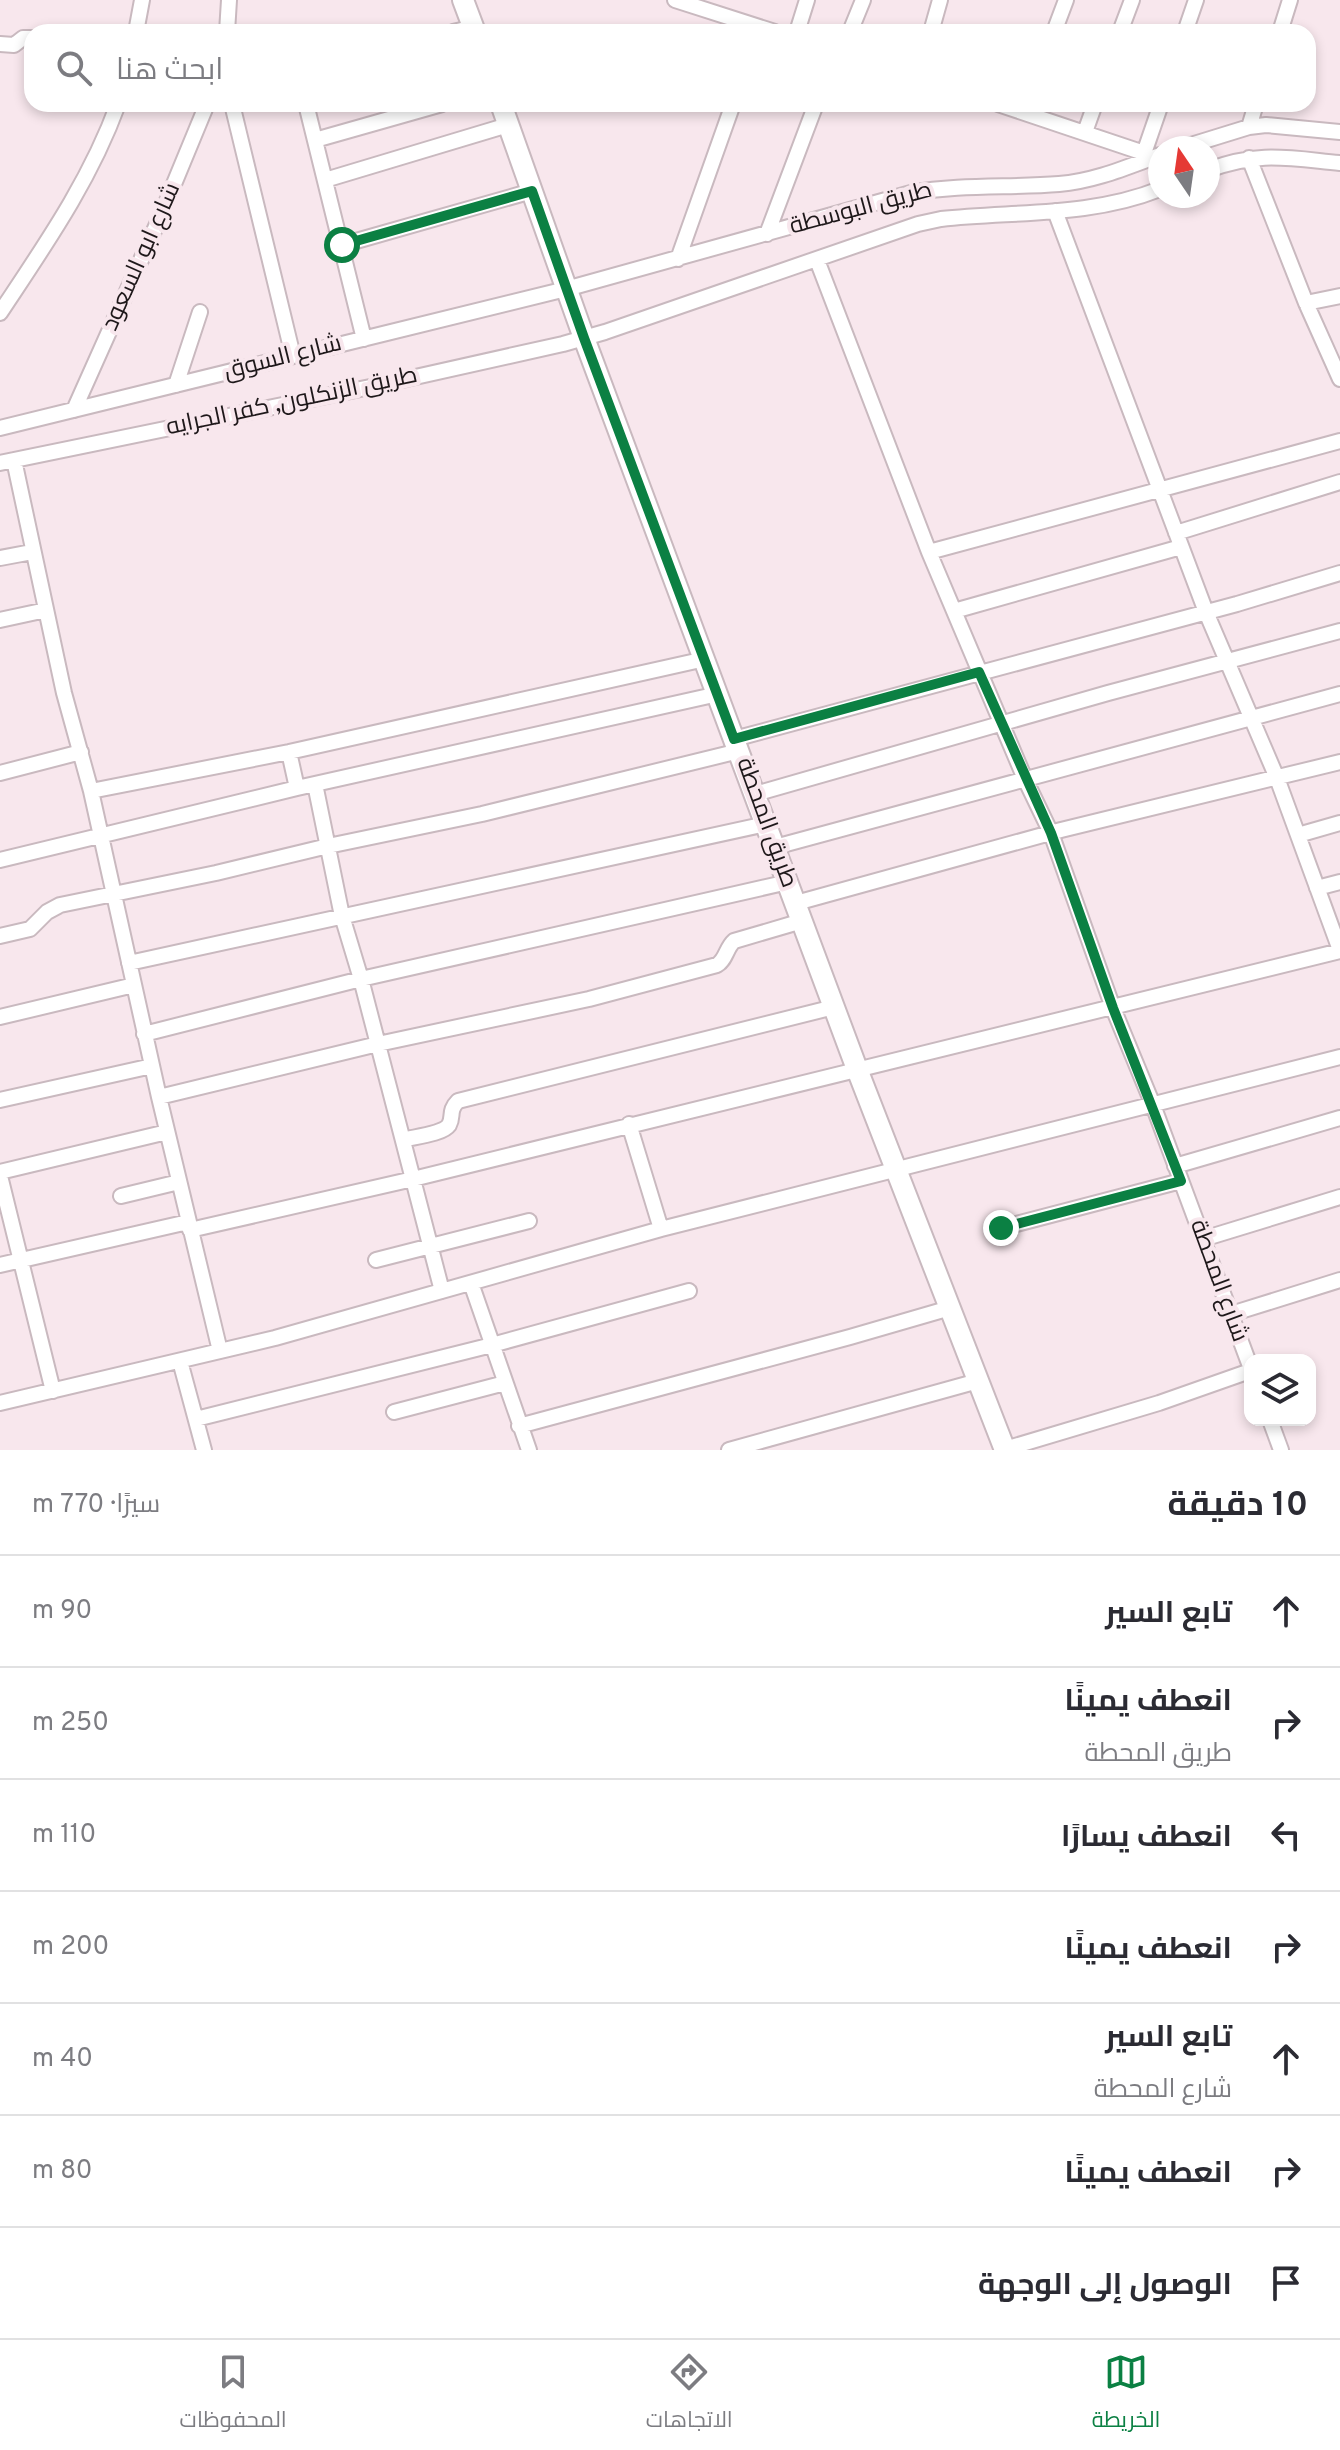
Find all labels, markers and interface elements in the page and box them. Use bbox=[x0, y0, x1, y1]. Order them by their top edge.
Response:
search box bbox=[24, 24, 1316, 112]
icon: search bbox=[52, 46, 96, 90]
text: ابحث هنا bbox=[116, 53, 223, 90]
north arrow bbox=[1148, 136, 1220, 208]
street label: طريق البوسطة bbox=[787, 176, 935, 242]
street label: شارع ابو السعود bbox=[96, 178, 188, 336]
route start bbox=[324, 227, 360, 263]
street label: شارع السوق bbox=[221, 329, 345, 387]
street label: طريق الزنكلون, كفر الجرايه bbox=[164, 361, 420, 443]
street label: طريق المحطة bbox=[729, 754, 803, 892]
route end bbox=[983, 1210, 1019, 1246]
street label: شارع المحطة bbox=[1182, 1216, 1254, 1346]
map controls bbox=[1244, 1354, 1316, 1426]
button: layers bbox=[1244, 1354, 1316, 1426]
text: 10 دقيقة bbox=[1167, 1485, 1308, 1528]
text: سيرًا · 770 m bbox=[32, 1489, 160, 1522]
icon: ahead bbox=[1264, 1589, 1308, 1633]
text: 90 m bbox=[32, 1595, 92, 1628]
text: تابع السير bbox=[1105, 1596, 1232, 1633]
text: انعطف يمينًا bbox=[1065, 1684, 1232, 1721]
icon: right bbox=[1264, 1701, 1308, 1745]
text: 250 m bbox=[32, 1707, 109, 1740]
text: طريق المحطة bbox=[1085, 1738, 1232, 1771]
icon: left bbox=[1264, 1813, 1308, 1857]
text: 110 m bbox=[32, 1819, 96, 1852]
text: انعطف يسارًا bbox=[1061, 1820, 1232, 1857]
icon: right bbox=[1264, 1925, 1308, 1969]
text: 200 m bbox=[32, 1931, 109, 1964]
text: انعطف يمينًا bbox=[1065, 1932, 1232, 1969]
text: تابع السير bbox=[1105, 2020, 1232, 2057]
icon: ahead bbox=[1264, 2037, 1308, 2081]
text: 40 m bbox=[32, 2043, 93, 2076]
text: شارع المحطة bbox=[1094, 2074, 1232, 2107]
icon: right bbox=[1264, 2149, 1308, 2193]
text: 80 m bbox=[32, 2155, 92, 2188]
text: انعطف يمينًا bbox=[1065, 2156, 1232, 2193]
icon: arrive bbox=[1264, 2261, 1308, 2305]
text: الوصول إلى الوجهة bbox=[978, 2268, 1232, 2305]
tab: المحفوظات bbox=[180, 2350, 287, 2440]
tab: الاتجاهات bbox=[646, 2350, 733, 2440]
tab: الخريطة bbox=[1092, 2350, 1160, 2440]

